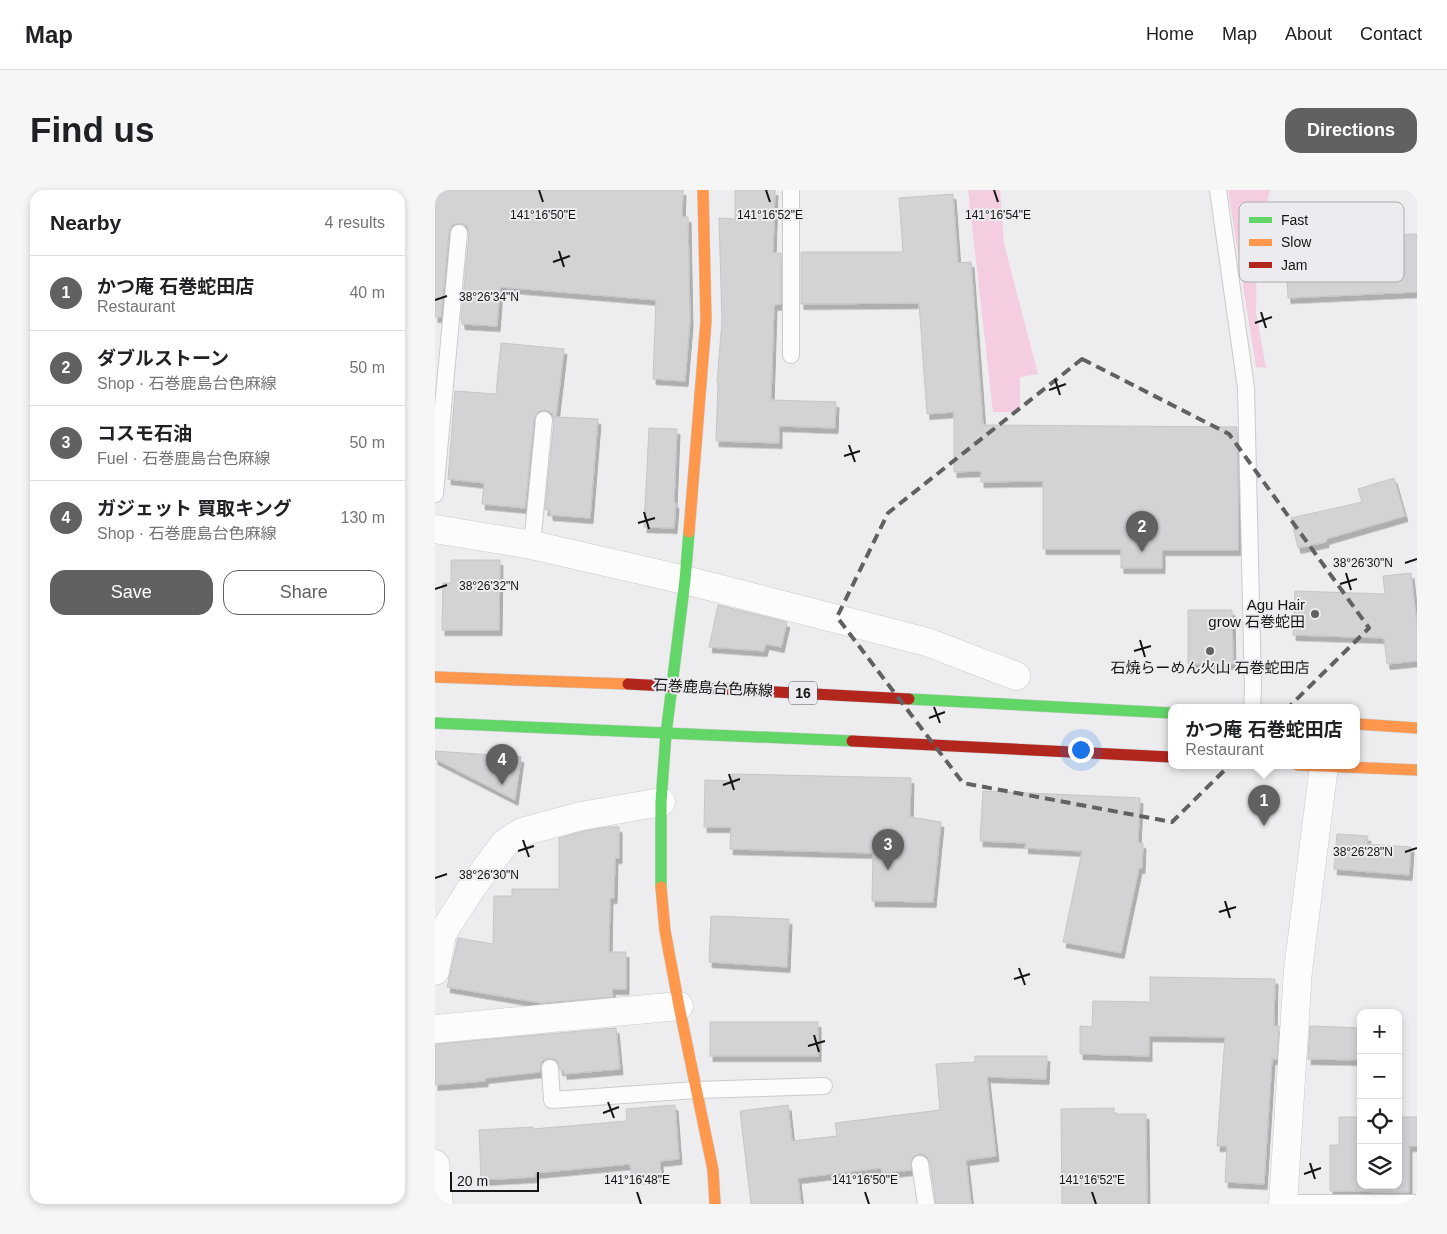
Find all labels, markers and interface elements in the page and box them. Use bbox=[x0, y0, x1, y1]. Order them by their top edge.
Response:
text: Map bbox=[25, 21, 73, 48]
text: Home bbox=[1146, 24, 1194, 44]
text: Map bbox=[1222, 24, 1257, 44]
text: About bbox=[1285, 24, 1332, 44]
text: Contact bbox=[1360, 24, 1422, 44]
button: Directions bbox=[1285, 108, 1417, 153]
text: Find us bbox=[30, 110, 154, 149]
legend bbox=[1239, 202, 1404, 282]
text: 141°16'50"E bbox=[510, 208, 576, 222]
text: 141°16'52"E bbox=[737, 208, 803, 222]
text: 141°16'54"E bbox=[965, 208, 1031, 222]
text: Nearby bbox=[50, 211, 121, 234]
text: Fast bbox=[1281, 212, 1308, 228]
text: 4 results bbox=[325, 214, 385, 231]
text: Slow bbox=[1281, 234, 1312, 250]
text: Jam bbox=[1281, 257, 1307, 273]
text: かつ庵 石巻蛇田店 bbox=[97, 276, 254, 297]
text: 1 bbox=[62, 284, 70, 301]
text: 40 m bbox=[349, 284, 385, 301]
text: 38°26'34"N bbox=[459, 290, 519, 304]
text: Restaurant bbox=[97, 298, 175, 315]
text: ダブルストーン bbox=[97, 348, 229, 369]
text: 2 bbox=[62, 359, 70, 376]
text: 50 m bbox=[349, 359, 385, 376]
text: Shop · 石巻鹿島台色麻線 bbox=[97, 375, 277, 392]
text: コスモ石油 bbox=[97, 423, 192, 444]
text: 3 bbox=[62, 434, 70, 451]
text: 50 m bbox=[349, 434, 385, 451]
text: Fuel · 石巻鹿島台色麻線 bbox=[97, 450, 270, 467]
text: ガジェット 買取キング bbox=[97, 498, 292, 519]
text: 4 bbox=[62, 509, 70, 526]
text: 130 m bbox=[341, 509, 385, 526]
pin: 2 bbox=[1126, 511, 1158, 552]
text: Shop · 石巻鹿島台色麻線 bbox=[97, 525, 277, 542]
text: 38°26'30"N bbox=[1333, 556, 1393, 570]
button: Save bbox=[50, 570, 213, 615]
button: Share bbox=[223, 570, 385, 615]
text: 38°26'32"N bbox=[459, 579, 519, 593]
place label: Agu Hair grow 石巻蛇田 bbox=[1208, 596, 1305, 630]
marker: Agu Hair grow 石巻蛇田 bbox=[1309, 608, 1321, 620]
marker: 石焼らーめん火山 石巻蛇田店 bbox=[1204, 645, 1216, 657]
place label: 石焼らーめん火山 石巻蛇田店 bbox=[1110, 659, 1310, 676]
street label: 石巻鹿島台色麻線 bbox=[653, 676, 773, 699]
road number: 16 bbox=[789, 682, 817, 704]
popup bbox=[1168, 704, 1360, 769]
text: かつ庵 石巻蛇田店 bbox=[1185, 719, 1343, 740]
your location bbox=[1068, 737, 1094, 763]
text: Restaurant bbox=[1185, 741, 1264, 758]
pin: 4 bbox=[486, 744, 518, 785]
pin: 1 bbox=[1248, 785, 1280, 826]
pin: 3 bbox=[872, 829, 904, 870]
text: 38°26'28"N bbox=[1333, 845, 1393, 859]
text: 38°26'30"N bbox=[459, 868, 519, 882]
map controls bbox=[1357, 1009, 1402, 1189]
button: + bbox=[1357, 1009, 1402, 1054]
button: − bbox=[1357, 1054, 1402, 1099]
button: locate bbox=[1357, 1099, 1402, 1144]
button: layers bbox=[1357, 1144, 1402, 1189]
scale bar bbox=[450, 1169, 539, 1192]
text: 20 m bbox=[457, 1173, 488, 1189]
text: 141°16'48"E bbox=[604, 1173, 670, 1187]
text: 141°16'50"E bbox=[832, 1173, 898, 1187]
text: 141°16'52"E bbox=[1059, 1173, 1125, 1187]

